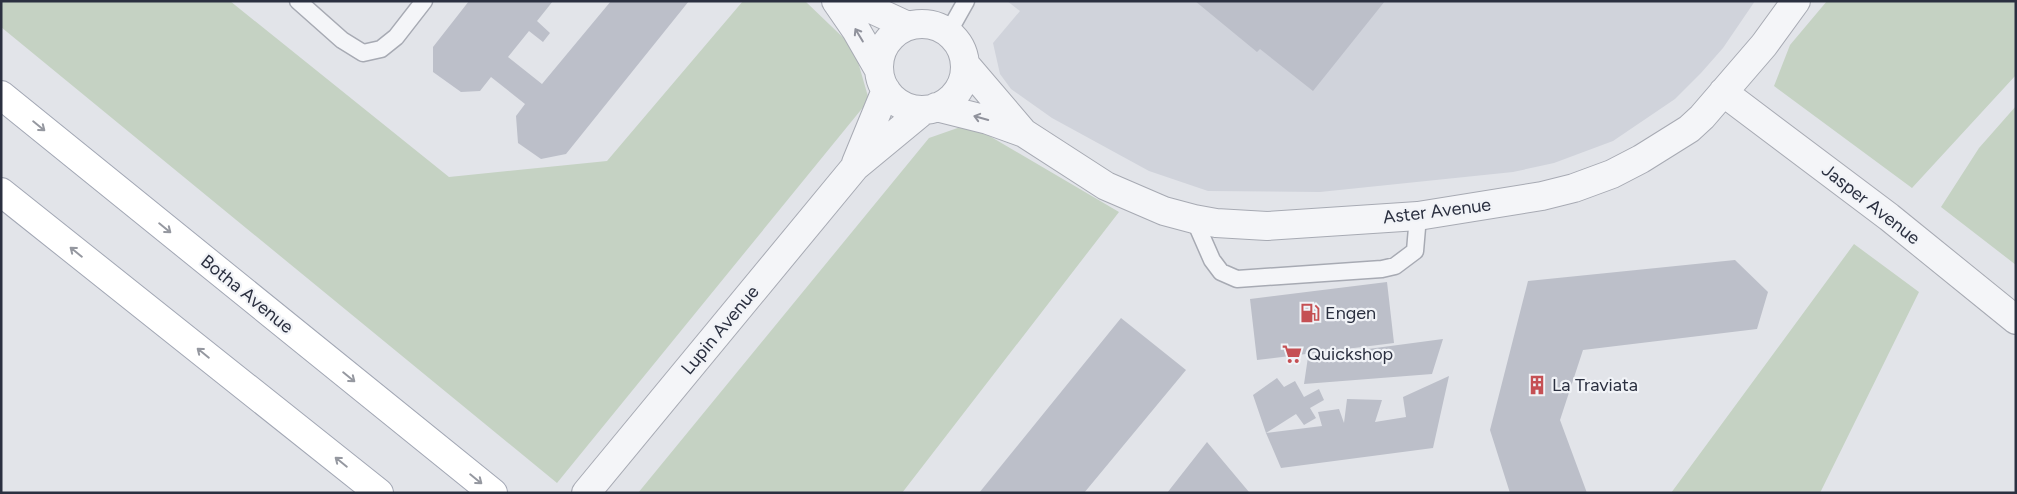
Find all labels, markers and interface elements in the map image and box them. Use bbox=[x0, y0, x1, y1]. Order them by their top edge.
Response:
one-way arrow bbox=[853, 28, 863, 42]
one-way arrow bbox=[973, 113, 989, 123]
one-way arrow bbox=[32, 120, 45, 131]
street label: Jasper Avenue bbox=[1817, 159, 1925, 249]
street label: Aster Avenue bbox=[1382, 193, 1492, 229]
one-way arrow bbox=[159, 222, 172, 233]
one-way arrow bbox=[70, 246, 83, 257]
street label: Botha Avenue bbox=[196, 250, 298, 338]
street label: Lupin Avenue bbox=[676, 281, 764, 379]
fuel station icon: Engen bbox=[1299, 302, 1321, 324]
place label: Engen bbox=[1325, 302, 1376, 324]
supermarket icon: Quickshop bbox=[1281, 343, 1303, 365]
place label: Quickshop bbox=[1307, 343, 1393, 365]
one-way arrow bbox=[197, 347, 210, 358]
one-way arrow bbox=[343, 371, 356, 382]
building icon: La Traviata bbox=[1526, 374, 1548, 396]
place label: La Traviata bbox=[1552, 374, 1638, 396]
one-way arrow bbox=[335, 457, 348, 468]
one-way arrow bbox=[469, 474, 482, 485]

